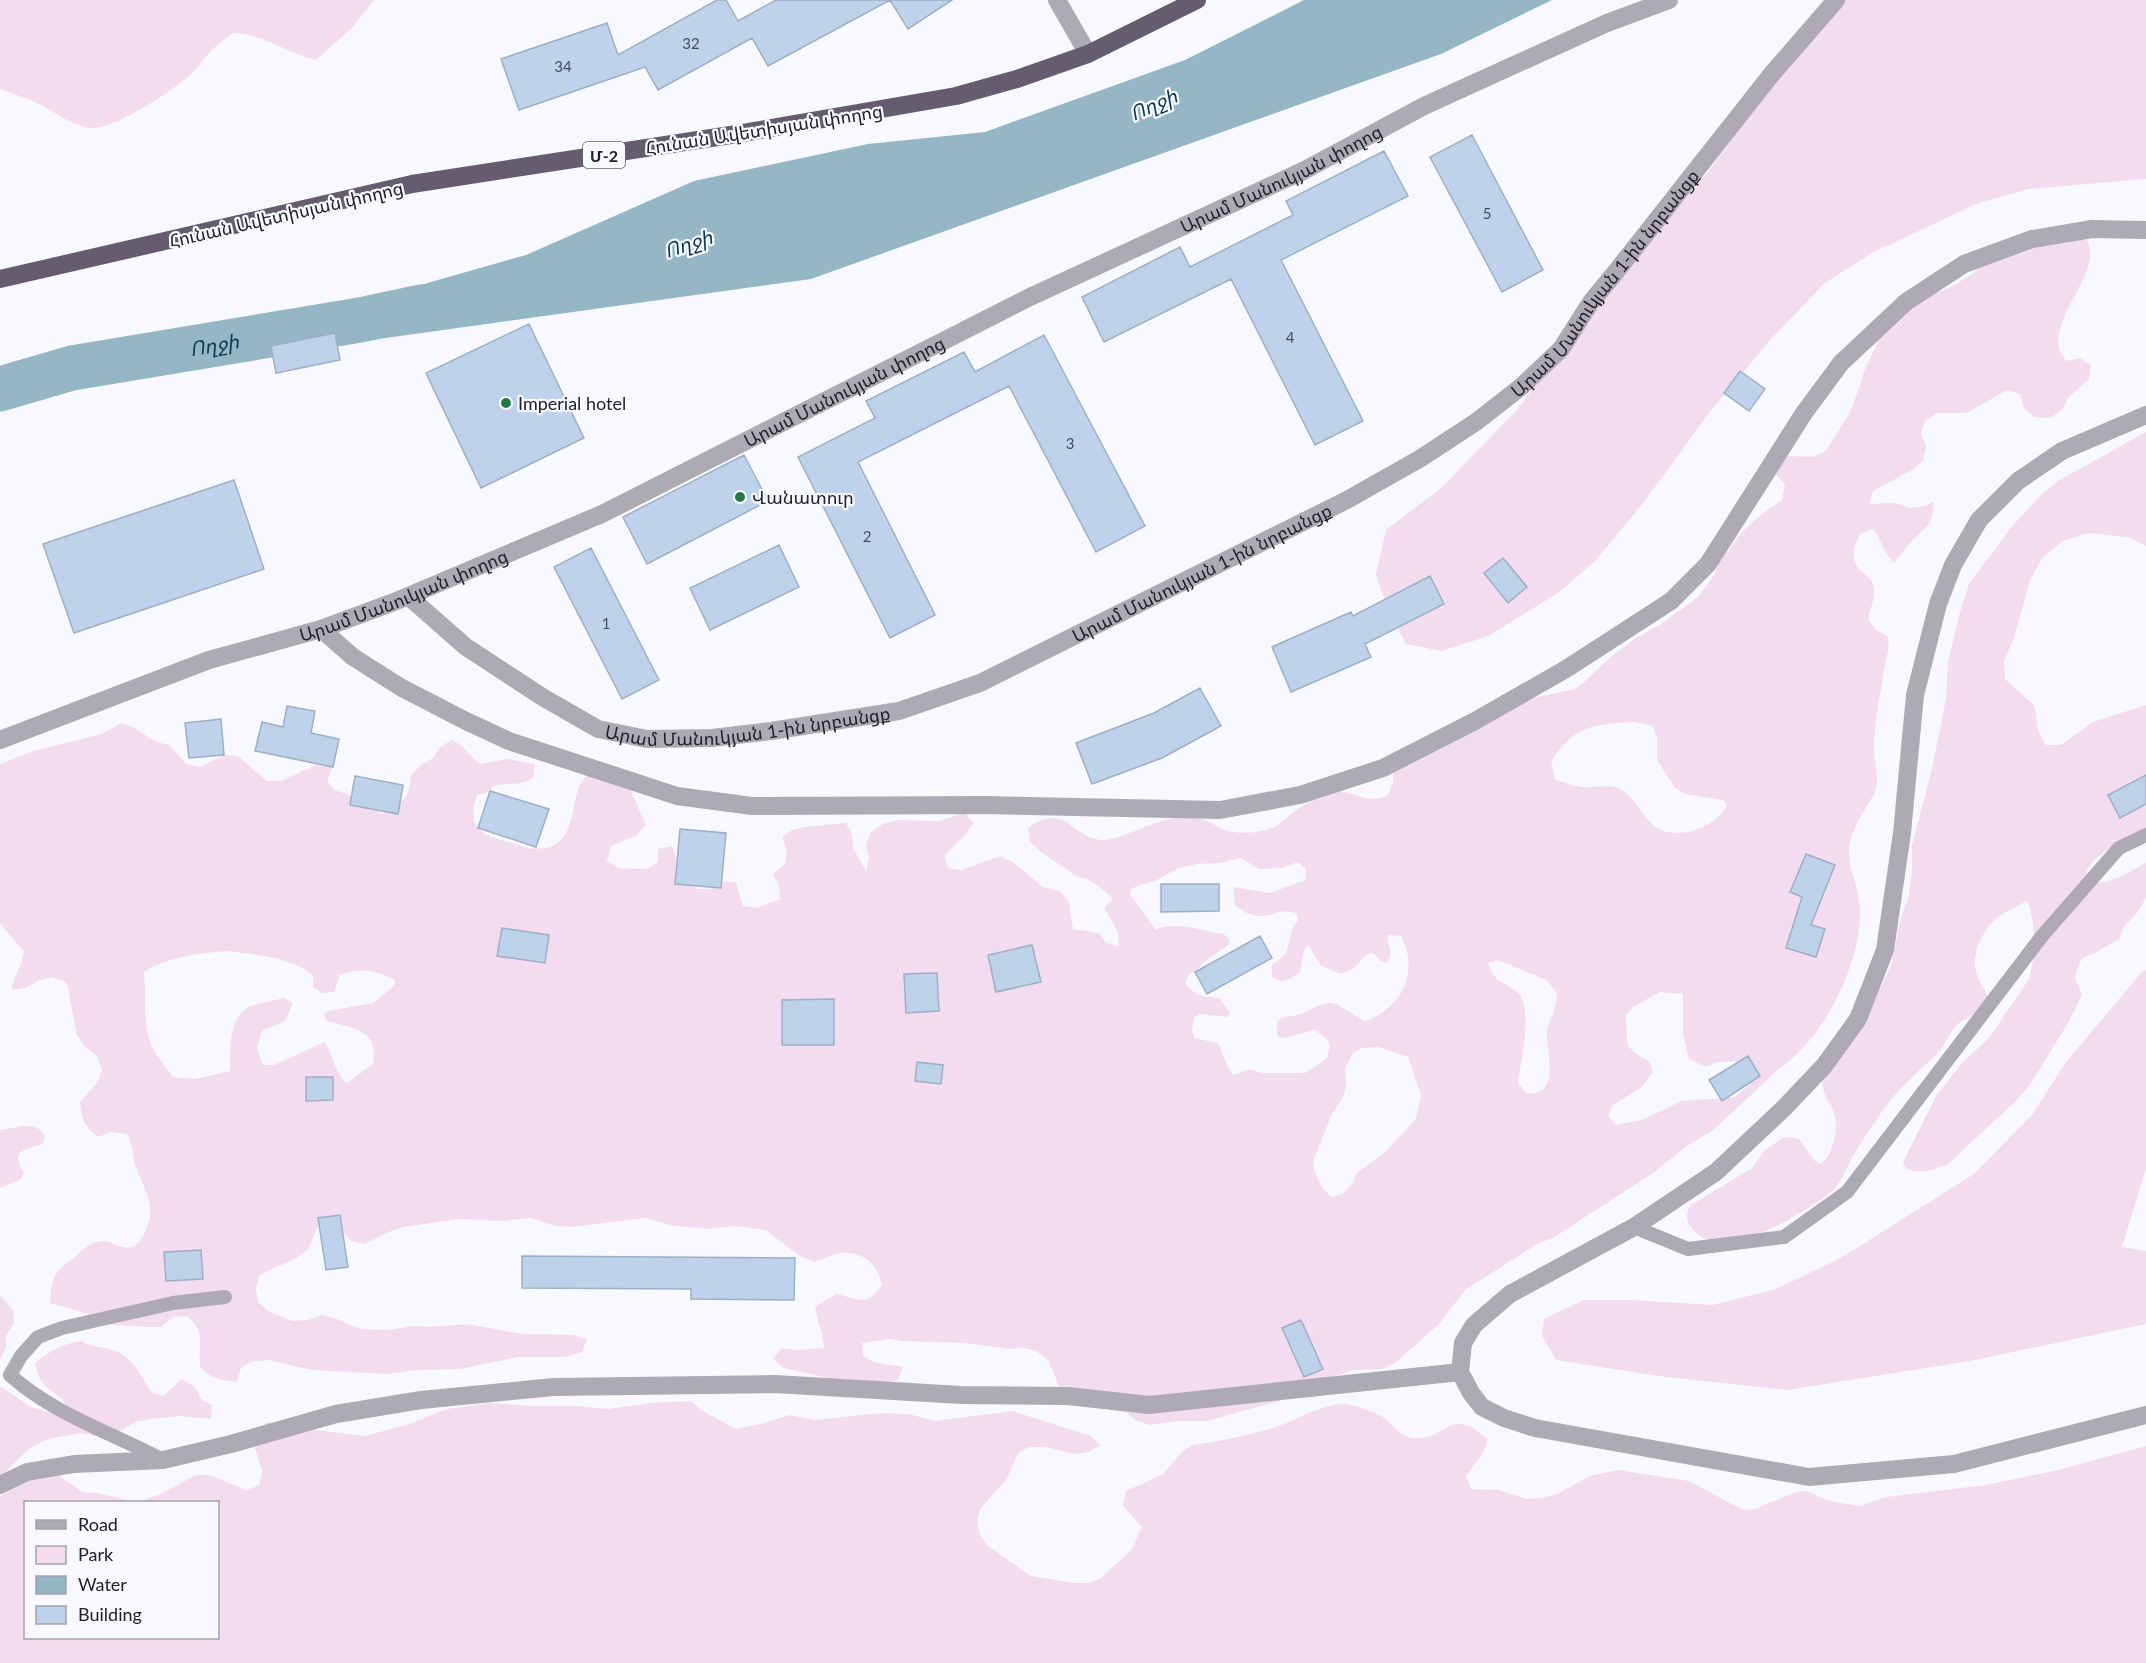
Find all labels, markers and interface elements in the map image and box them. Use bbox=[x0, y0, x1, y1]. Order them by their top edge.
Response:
house number: 32 bbox=[682, 34, 700, 52]
house number: 34 bbox=[554, 57, 572, 75]
water label: Ողջի bbox=[1126, 83, 1182, 126]
street label: Հունան Ավետիսյան փողոց bbox=[644, 99, 884, 159]
street label: Արամ Մանուկյան փողոց bbox=[1176, 120, 1386, 237]
road number: Մ-2 bbox=[583, 142, 625, 168]
street label: Արամ Մանուկյան 1-ին նրբանցք bbox=[1506, 165, 1703, 402]
street label: Հունան Ավետիսյան փողոց bbox=[167, 176, 405, 252]
house number: 5 bbox=[1483, 204, 1491, 222]
water label: Ողջի bbox=[661, 224, 716, 263]
water label: Ողջի bbox=[188, 328, 242, 360]
house number: 4 bbox=[1286, 328, 1295, 346]
street label: Արամ Մանուկյան փողոց bbox=[740, 331, 948, 451]
place label: Imperial hotel bbox=[518, 392, 626, 414]
marker: Imperial hotel bbox=[499, 396, 513, 410]
house number: 3 bbox=[1066, 434, 1074, 452]
place label: Վանատուր bbox=[752, 486, 854, 508]
marker: Վանատուր bbox=[733, 490, 747, 504]
street label: Արամ Մանուկյան 1-ին նրբանցք bbox=[1068, 499, 1335, 646]
house number: 2 bbox=[863, 527, 871, 545]
street label: Արամ Մանուկյան փողոց bbox=[297, 544, 511, 646]
house number: 1 bbox=[602, 614, 610, 632]
street label: Արամ Մանուկյան 1-ին նրբանցք bbox=[603, 702, 892, 750]
legend bbox=[24, 1501, 219, 1639]
text: Road bbox=[78, 1513, 118, 1535]
text: Park bbox=[78, 1543, 114, 1565]
text: Water bbox=[78, 1573, 127, 1595]
text: Building bbox=[78, 1603, 142, 1625]

